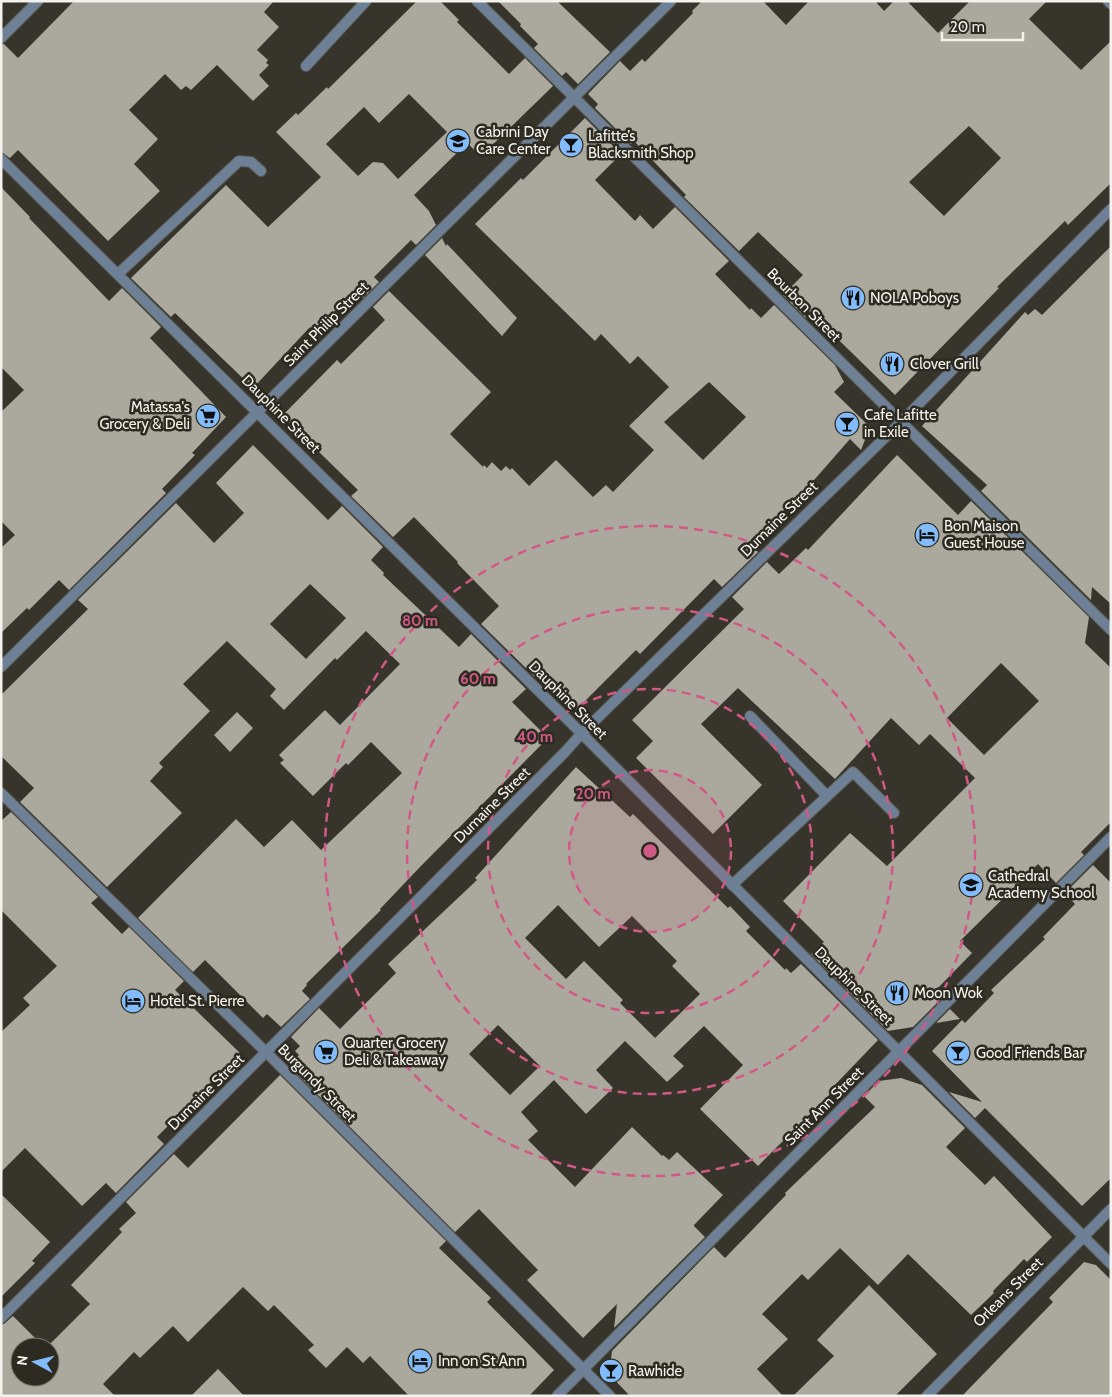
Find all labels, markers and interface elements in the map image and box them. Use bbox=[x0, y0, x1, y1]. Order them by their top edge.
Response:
scale bar bbox=[942, 10, 1023, 42]
text: 20 m bbox=[950, 18, 985, 36]
place label: Cabrini Day Care Center bbox=[476, 123, 551, 158]
place label: Lafitte’s Blacksmith Shop bbox=[588, 127, 694, 162]
school or university icon: Cabrini Day Care Center bbox=[445, 128, 471, 154]
bar icon: Lafitte’s Blacksmith Shop bbox=[558, 132, 584, 158]
street label: Bourbon Street bbox=[763, 264, 845, 346]
street label: Saint Philip Street bbox=[280, 278, 372, 370]
restaurant icon: NOLA Poboys bbox=[840, 285, 866, 311]
place label: NOLA Poboys bbox=[870, 289, 959, 307]
restaurant icon: Clover Grill bbox=[879, 351, 905, 377]
place label: Clover Grill bbox=[910, 355, 979, 373]
street label: Dauphine Street bbox=[238, 371, 324, 457]
place label: Matassa's Grocery & Deli bbox=[99, 398, 190, 433]
supermarket icon: Matassa's Grocery & Deli bbox=[195, 403, 221, 429]
place label: Cafe Lafitte in Exile bbox=[864, 406, 937, 441]
bar icon: Cafe Lafitte in Exile bbox=[834, 411, 860, 437]
street label: Dumaine Street bbox=[737, 478, 821, 560]
place label: Bon Maison Guest House bbox=[944, 517, 1025, 552]
hotel icon: Bon Maison Guest House bbox=[914, 522, 940, 548]
text: 80 m bbox=[402, 612, 438, 630]
street label: Dauphine Street bbox=[525, 657, 611, 743]
text: 60 m bbox=[460, 670, 496, 688]
text: 40 m bbox=[517, 728, 553, 746]
street label: Dumaine Street bbox=[450, 763, 534, 847]
text: 20 m bbox=[576, 785, 610, 803]
centre of rings bbox=[641, 842, 659, 860]
place label: Cathedral Academy School bbox=[988, 867, 1095, 902]
school or university icon: Cathedral Academy School bbox=[958, 872, 984, 898]
street label: Dauphine Street bbox=[811, 943, 897, 1029]
restaurant icon: Moon Wok bbox=[884, 980, 910, 1006]
place label: Moon Wok bbox=[914, 984, 983, 1002]
hotel icon: Hotel St. Pierre bbox=[120, 988, 146, 1014]
place label: Hotel St. Pierre bbox=[150, 992, 245, 1010]
place label: Quarter Grocery Deli & Takeaway bbox=[344, 1034, 446, 1069]
supermarket icon: Quarter Grocery Deli & Takeaway bbox=[313, 1039, 339, 1065]
street label: Burgundy Street bbox=[274, 1040, 360, 1126]
bar icon: Good Friends Bar bbox=[945, 1040, 971, 1066]
place label: Good Friends Bar bbox=[976, 1044, 1084, 1062]
street label: Dumaine Street bbox=[164, 1050, 248, 1134]
street label: Saint Ann Street bbox=[781, 1063, 867, 1149]
street label: Orleans Street bbox=[969, 1253, 1047, 1331]
north arrow bbox=[10, 1337, 60, 1387]
hotel icon: Inn on St Ann bbox=[407, 1348, 433, 1374]
place label: Inn on St Ann bbox=[438, 1352, 525, 1370]
text: N bbox=[13, 1354, 32, 1366]
bar icon: Rawhide bbox=[598, 1358, 624, 1384]
place label: Rawhide bbox=[628, 1362, 682, 1380]

